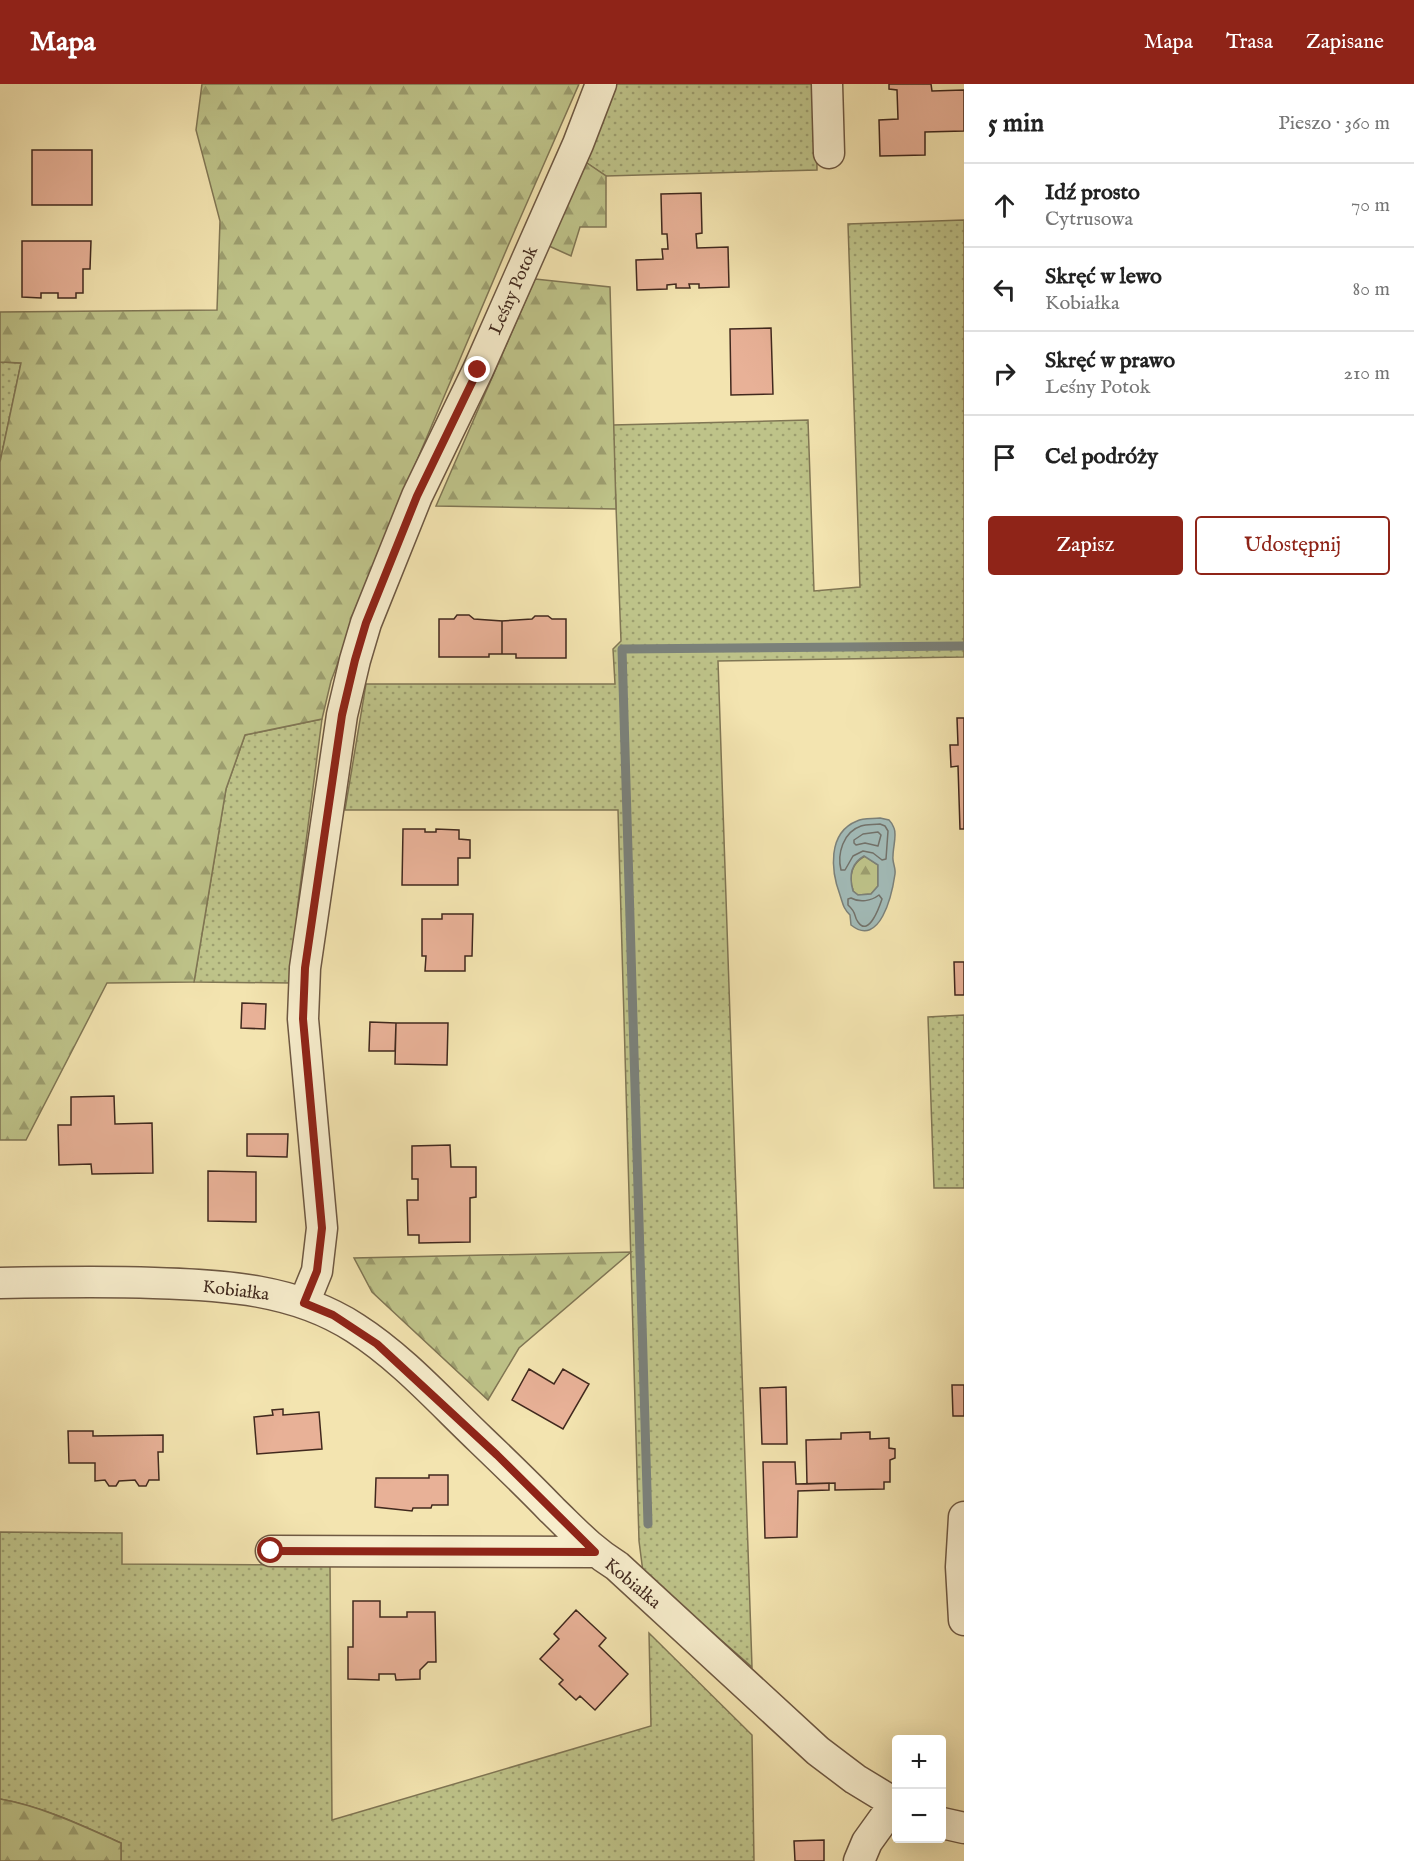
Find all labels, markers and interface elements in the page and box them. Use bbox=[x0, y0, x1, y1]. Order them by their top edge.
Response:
text: Mapa bbox=[30, 25, 96, 60]
text: Mapa bbox=[1144, 29, 1193, 56]
text: Trasa bbox=[1226, 29, 1273, 56]
text: Zapisane bbox=[1306, 29, 1384, 56]
text: 5 min bbox=[988, 107, 1044, 140]
text: Pieszo · 360 m bbox=[1278, 111, 1390, 136]
text: Idź prosto bbox=[1045, 179, 1140, 207]
icon: ahead bbox=[988, 189, 1021, 222]
text: 70 m bbox=[1351, 193, 1390, 218]
text: Cytrusowa bbox=[1045, 207, 1133, 232]
street label: Leśny Potok bbox=[485, 242, 544, 339]
text: Skręć w lewo bbox=[1045, 263, 1162, 291]
icon: left bbox=[988, 273, 1021, 306]
text: 80 m bbox=[1353, 277, 1390, 302]
text: Kobiałka bbox=[1045, 291, 1120, 316]
text: Skręć w prawo bbox=[1045, 347, 1175, 375]
route end bbox=[464, 356, 490, 382]
icon: right bbox=[988, 357, 1021, 390]
text: 210 m bbox=[1344, 361, 1390, 386]
text: Leśny Potok bbox=[1045, 375, 1150, 400]
icon: arrive bbox=[988, 441, 1021, 474]
text: Cel podróży bbox=[1045, 443, 1158, 471]
button: Zapisz bbox=[988, 516, 1183, 575]
button: Udostępnij bbox=[1195, 516, 1390, 575]
street label: Kobiałka bbox=[201, 1276, 271, 1307]
route start bbox=[257, 1537, 283, 1563]
street label: Kobiałka bbox=[599, 1554, 665, 1615]
map controls bbox=[892, 1735, 946, 1843]
button: + bbox=[892, 1735, 946, 1789]
button: − bbox=[892, 1789, 946, 1843]

